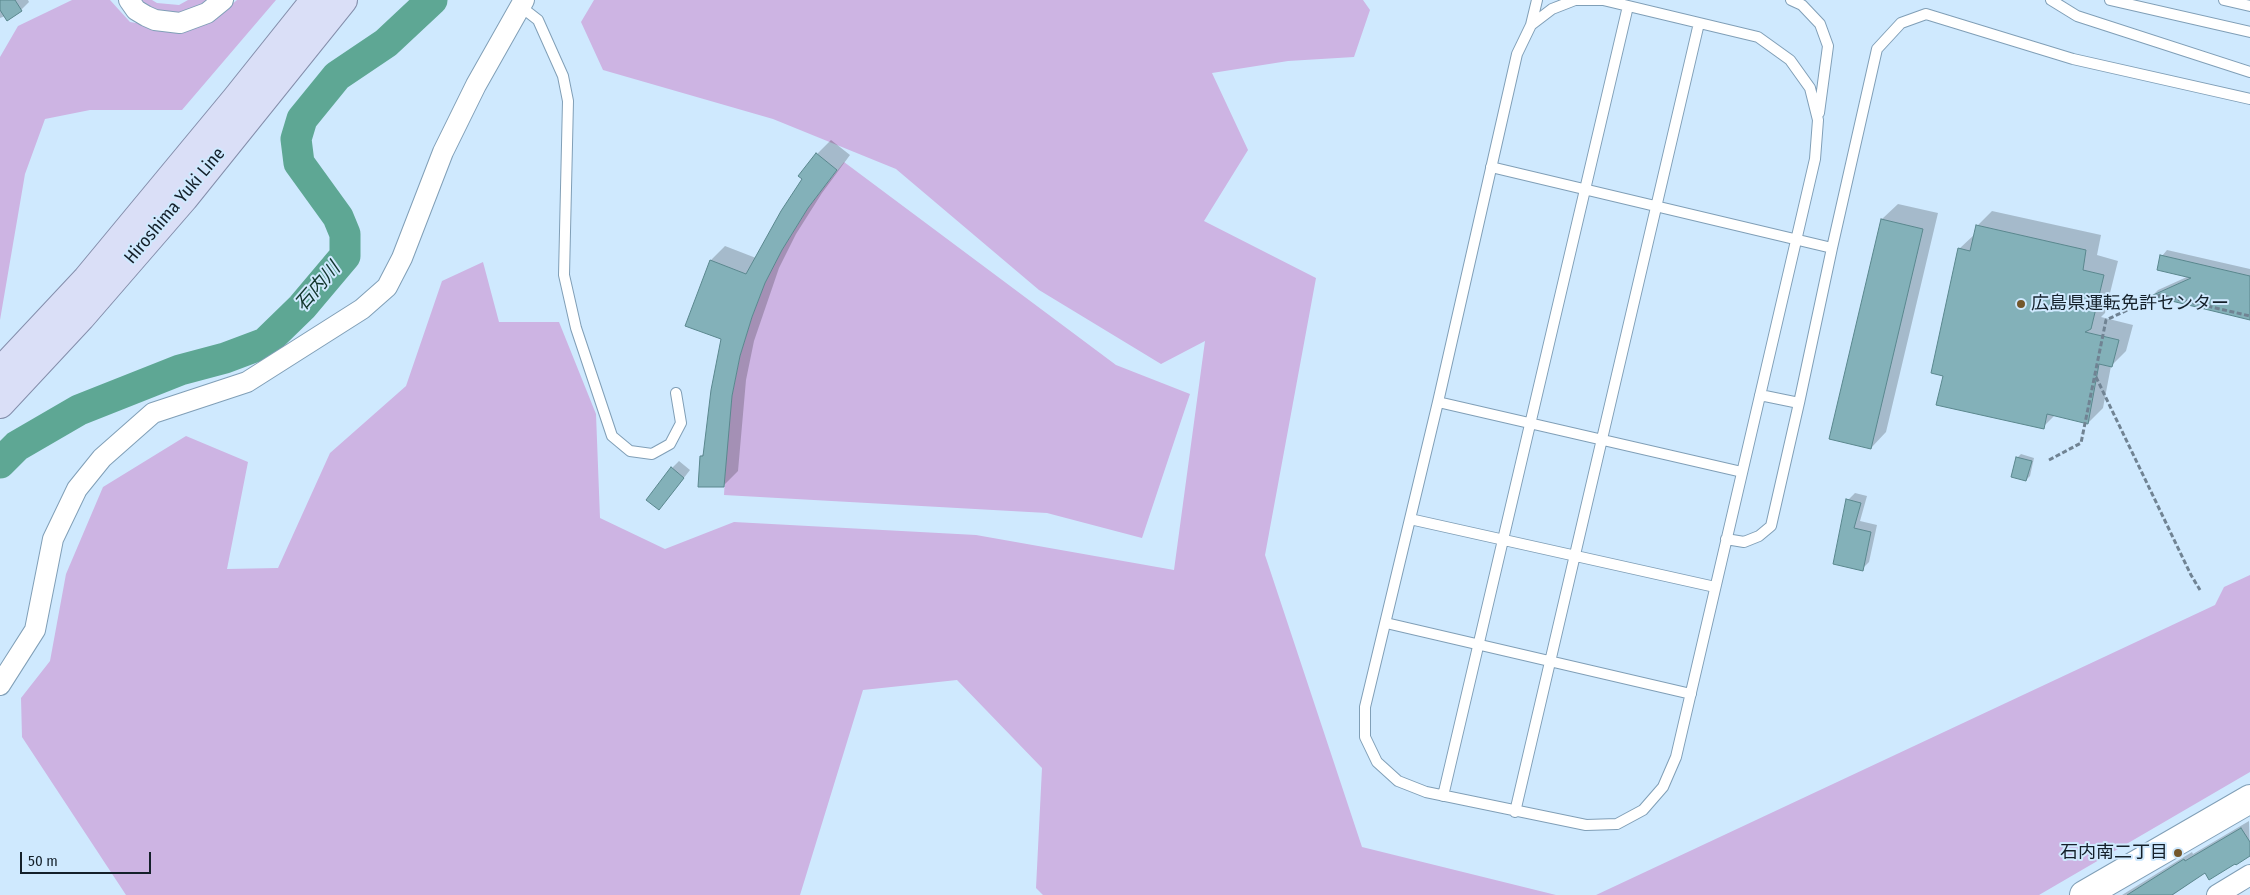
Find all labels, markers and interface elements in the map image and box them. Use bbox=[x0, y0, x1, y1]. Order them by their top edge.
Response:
street label: Hiroshima Yuki Line bbox=[120, 144, 230, 268]
water label: 石内川 bbox=[291, 258, 345, 316]
place label: 広島県運転免許センター bbox=[2031, 293, 2229, 315]
marker: 広島県運転免許センター bbox=[2015, 298, 2027, 310]
scale bar bbox=[22, 842, 154, 874]
place label: 石内南二丁目 bbox=[2060, 842, 2168, 864]
marker: 石内南二丁目 bbox=[2172, 847, 2184, 859]
text: 50 m bbox=[28, 852, 58, 870]

